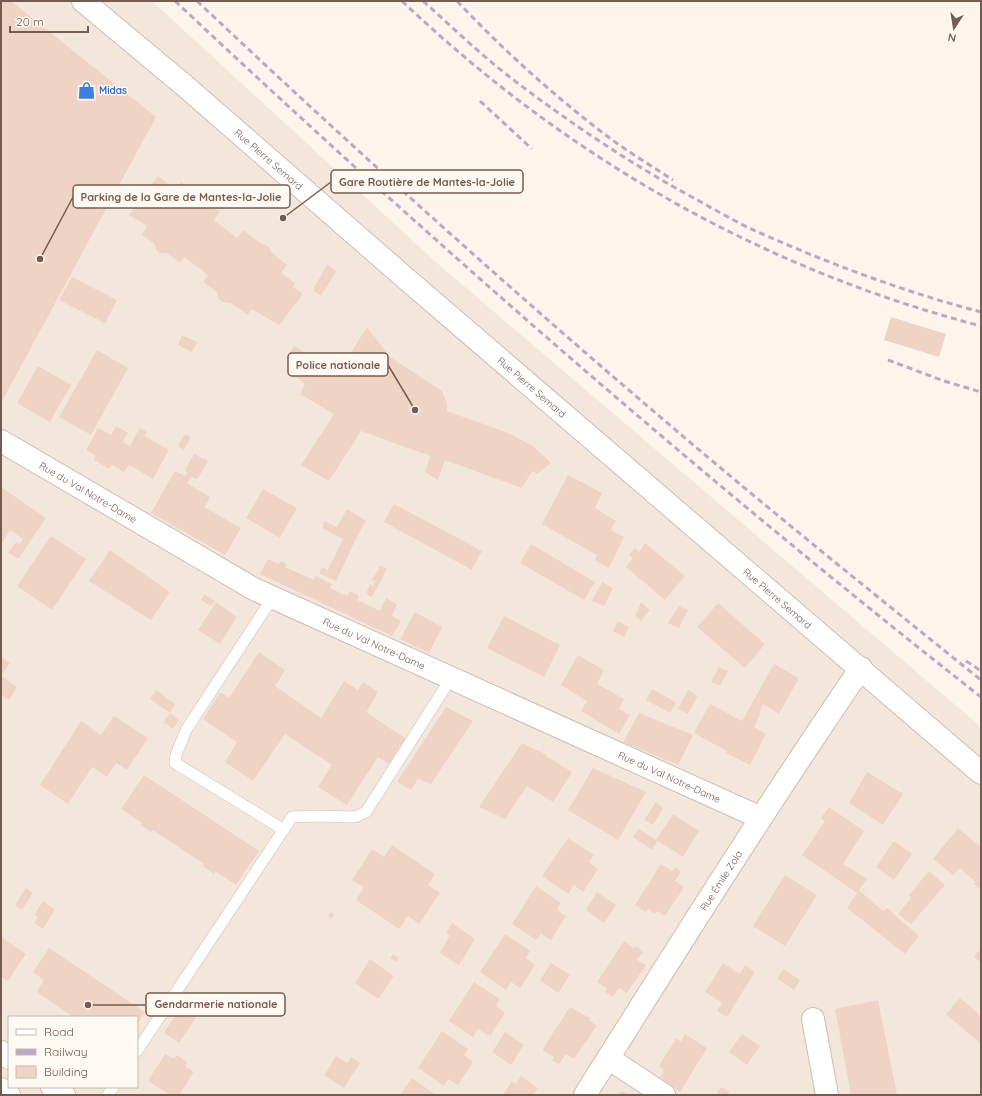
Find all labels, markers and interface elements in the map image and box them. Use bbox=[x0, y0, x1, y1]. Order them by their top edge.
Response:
scale bar bbox=[10, 8, 88, 34]
north arrow bbox=[934, 8, 974, 48]
text: 20 m bbox=[16, 14, 44, 29]
text: N bbox=[947, 30, 957, 45]
shop icon: Midas bbox=[76, 80, 96, 100]
place label: Midas bbox=[99, 84, 127, 97]
street label: Rue Pierre Semard bbox=[232, 126, 306, 192]
callout: Gare Routière de Mantes-la-Jolie bbox=[331, 170, 523, 193]
text: Gare Routière de Mantes-la-Jolie bbox=[339, 175, 516, 189]
callout: Parking de la Gare de Mantes-la-Jolie bbox=[73, 185, 290, 208]
text: Parking de la Gare de Mantes-la-Jolie bbox=[81, 190, 282, 204]
callout: Police nationale bbox=[288, 353, 388, 376]
street label: Rue Pierre Semard bbox=[495, 354, 569, 420]
text: Police nationale bbox=[296, 358, 381, 372]
street label: Rue du Val Notre-Dame bbox=[37, 458, 140, 526]
street label: Rue Pierre Semard bbox=[741, 565, 815, 631]
street label: Rue du Val Notre-Dame bbox=[321, 615, 428, 672]
street label: Rue du Val Notre-Dame bbox=[616, 748, 723, 806]
street label: Rue Émile Zola bbox=[697, 848, 745, 913]
callout: Gendarmerie nationale bbox=[146, 993, 285, 1016]
text: Gendarmerie nationale bbox=[154, 997, 278, 1011]
legend bbox=[8, 1016, 138, 1088]
text: Road bbox=[44, 1024, 74, 1039]
text: Railway bbox=[44, 1044, 88, 1059]
text: Building bbox=[44, 1064, 88, 1079]

